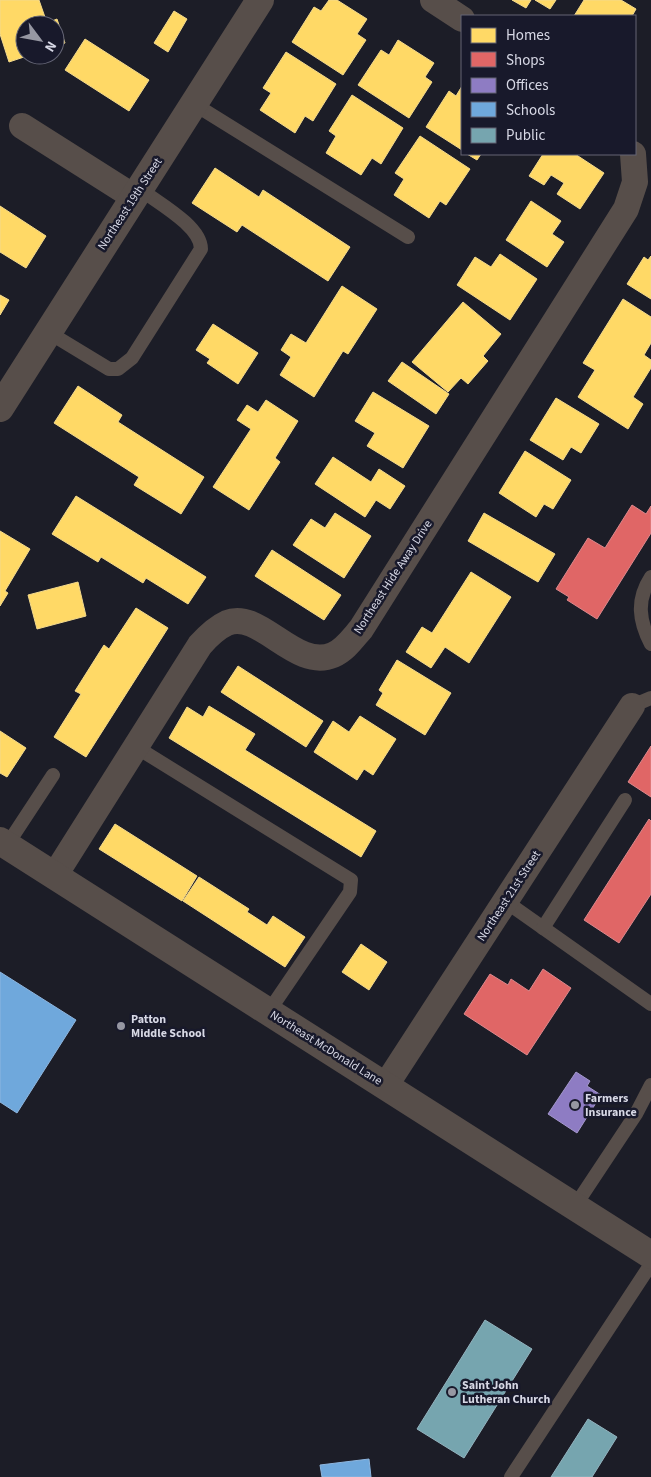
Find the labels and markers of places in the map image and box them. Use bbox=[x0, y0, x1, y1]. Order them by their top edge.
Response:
place label: Patton Middle School bbox=[131, 1011, 206, 1042]
marker: Patton Middle School bbox=[115, 1020, 127, 1032]
place label: Farmers Insurance bbox=[585, 1090, 637, 1121]
marker: Farmers Insurance bbox=[569, 1099, 581, 1111]
place label: Saint John Lutheran Church bbox=[462, 1377, 551, 1408]
marker: Saint John Lutheran Church bbox=[446, 1386, 458, 1398]

